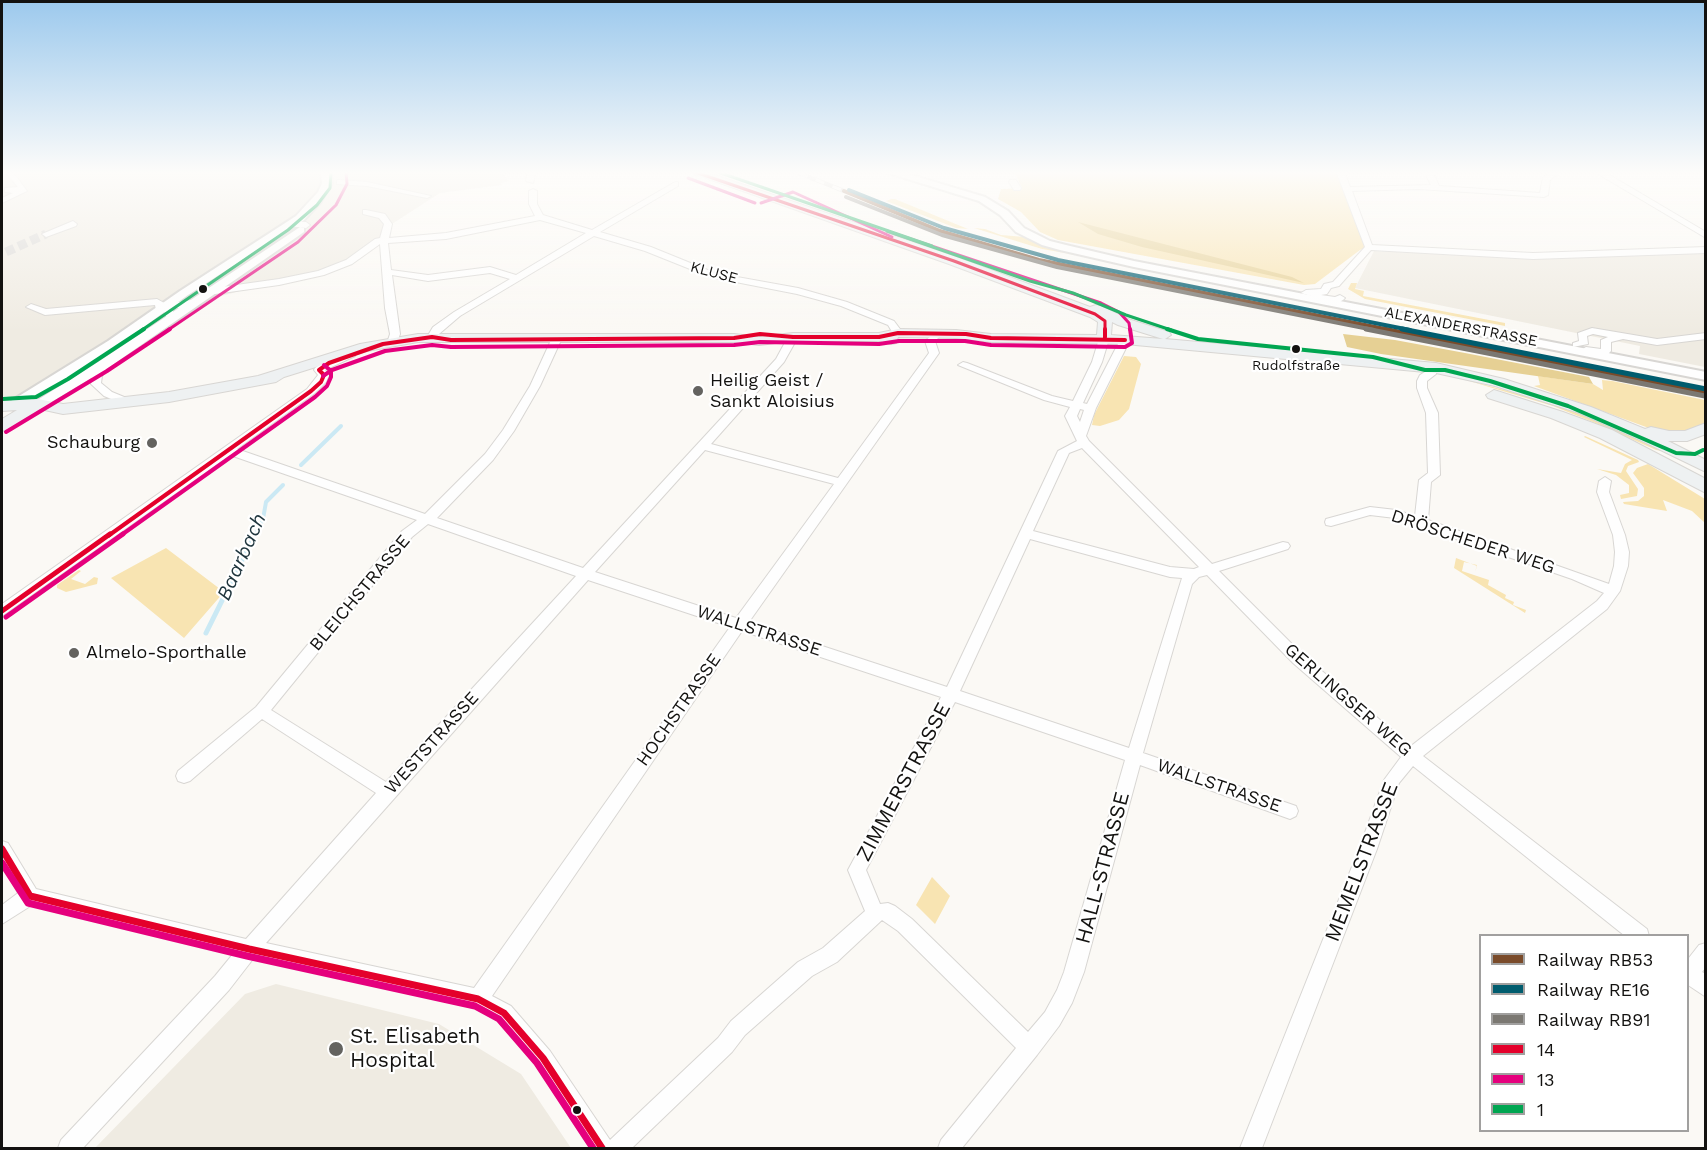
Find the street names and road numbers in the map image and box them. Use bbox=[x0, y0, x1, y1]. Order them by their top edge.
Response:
street label: KLUSE bbox=[688, 258, 740, 288]
street label: ALEXANDERSTRASSE bbox=[1383, 303, 1539, 351]
street label: DRÖSCHEDER WEG bbox=[1388, 505, 1558, 579]
street label: BLEICHSTRASSE bbox=[305, 531, 415, 655]
street label: WALLSTRASSE bbox=[694, 601, 824, 661]
street label: GERLINGSER WEG bbox=[1280, 639, 1416, 761]
street label: HOCHSTRASSE bbox=[632, 650, 726, 770]
street label: WESTSTRASSE bbox=[380, 687, 484, 799]
street label: ZIMMERSTRASSE bbox=[852, 698, 956, 866]
street label: WALLSTRASSE bbox=[1154, 755, 1284, 817]
street label: MEMELSTRASSE bbox=[1320, 779, 1404, 945]
street label: HALL-STRASSE bbox=[1071, 789, 1135, 947]

